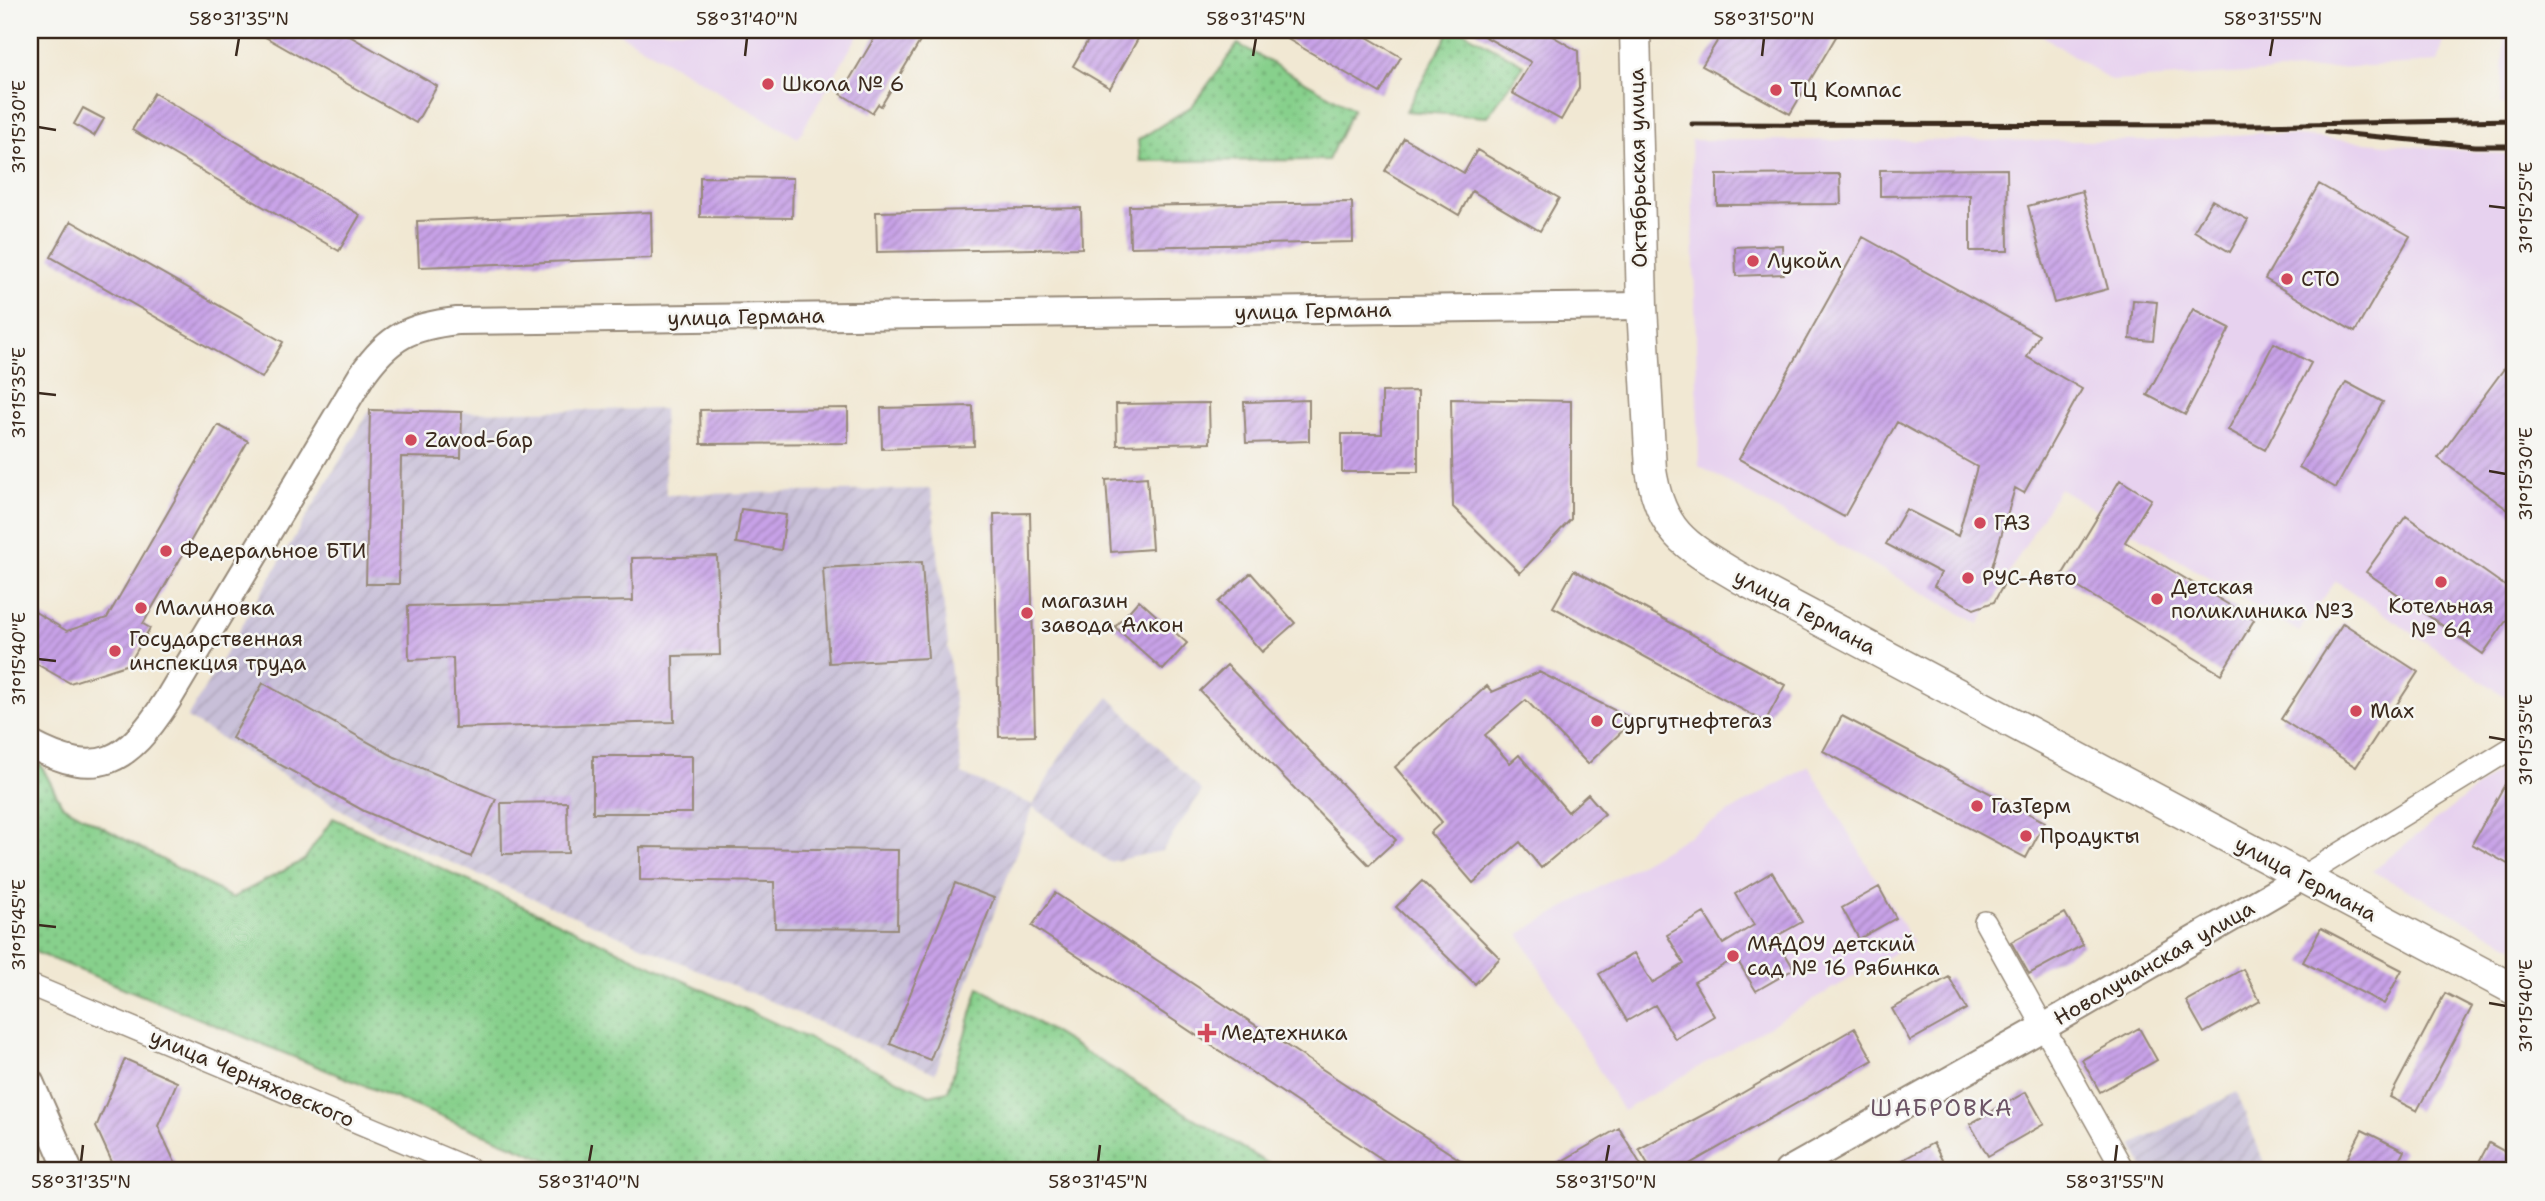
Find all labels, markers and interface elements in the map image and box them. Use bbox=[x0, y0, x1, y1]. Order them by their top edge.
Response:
text: 58°31'35"N bbox=[189, 7, 289, 31]
text: 58°31'40"N bbox=[696, 7, 798, 31]
text: 58°31'45"N bbox=[1206, 7, 1306, 31]
text: 58°31'50"N bbox=[1714, 7, 1814, 31]
text: 58°31'55"N bbox=[2224, 7, 2322, 31]
street label: Октябрьская улица bbox=[1622, 68, 1654, 268]
place label: Школа № 6 bbox=[782, 70, 904, 98]
marker: Школа № 6 bbox=[760, 76, 776, 92]
place label: ТЦ Компас bbox=[1790, 76, 1902, 104]
text: 31°15'30"E bbox=[7, 80, 31, 174]
marker: ТЦ Компас bbox=[1768, 82, 1784, 98]
text: 31°15'25"E bbox=[2514, 162, 2538, 254]
place label: Лукойл bbox=[1767, 247, 1842, 275]
marker: Лукойл bbox=[1745, 253, 1761, 269]
place label: СТО bbox=[2301, 265, 2340, 293]
marker: СТО bbox=[2279, 271, 2295, 287]
street label: улица Германа bbox=[1234, 296, 1392, 326]
street label: улица Германа bbox=[667, 302, 825, 332]
text: 31°15'35"E bbox=[7, 347, 31, 439]
place label: Zavod-бар bbox=[425, 426, 533, 454]
text: 31°15'30"E bbox=[2514, 427, 2538, 521]
marker: Zavod-бар bbox=[403, 432, 419, 448]
place label: ГАЗ bbox=[1994, 509, 2030, 537]
marker: ГАЗ bbox=[1972, 515, 1988, 531]
place label: Федеральное БТИ bbox=[180, 537, 366, 565]
marker: Федеральное БТИ bbox=[158, 543, 174, 559]
street label: улица Германа bbox=[1729, 563, 1881, 661]
place label: РУС-Авто bbox=[1982, 564, 2077, 592]
marker: РУС-Авто bbox=[1960, 570, 1976, 586]
place label: Детская поликлиника №3 bbox=[2171, 573, 2355, 625]
marker: Котельная № 64 bbox=[2433, 574, 2449, 590]
place label: магазин завода Алкон bbox=[1041, 587, 1184, 639]
marker: Детская поликлиника №3 bbox=[2149, 591, 2165, 607]
place label: Котельная № 64 bbox=[2388, 592, 2494, 644]
place label: Малиновка bbox=[155, 594, 275, 622]
marker: Малиновка bbox=[133, 600, 149, 616]
marker: магазин завода Алкон bbox=[1019, 605, 1035, 621]
text: 31°15'40"E bbox=[7, 612, 31, 706]
place label: Государственная инспекция труда bbox=[129, 625, 306, 677]
marker: Государственная инспекция труда bbox=[107, 643, 123, 659]
text: 31°15'35"E bbox=[2514, 694, 2538, 786]
place label: Max bbox=[2370, 697, 2414, 725]
marker: Max bbox=[2348, 703, 2364, 719]
place label: Сургутнефтегаз bbox=[1611, 707, 1772, 735]
marker: Сургутнефтегаз bbox=[1589, 713, 1605, 729]
place label: ГазТерм bbox=[1991, 792, 2071, 820]
marker: ГазТерм bbox=[1969, 798, 1985, 814]
place label: Продукты bbox=[2040, 822, 2140, 850]
marker: Продукты bbox=[2018, 828, 2034, 844]
street label: улица Германа bbox=[2230, 830, 2382, 928]
text: 31°15'45"E bbox=[7, 879, 31, 971]
street label: Новолучанская улица bbox=[2048, 894, 2260, 1032]
place label: МАДОУ детский сад № 16 Рябинка bbox=[1747, 930, 1940, 982]
marker: МАДОУ детский сад № 16 Рябинка bbox=[1725, 948, 1741, 964]
text: 31°15'40"E bbox=[2514, 959, 2538, 1053]
place label: Медтехника bbox=[1221, 1019, 1348, 1047]
street label: улица Черняховского bbox=[145, 1022, 359, 1134]
marker: Медтехника bbox=[1199, 1025, 1215, 1041]
district label: ШАБРОВКА bbox=[1870, 1093, 2014, 1123]
text: 58°31'35"N bbox=[31, 1170, 131, 1194]
text: 58°31'40"N bbox=[538, 1170, 640, 1194]
text: 58°31'45"N bbox=[1048, 1170, 1148, 1194]
text: 58°31'50"N bbox=[1556, 1170, 1656, 1194]
text: 58°31'55"N bbox=[2066, 1170, 2164, 1194]

